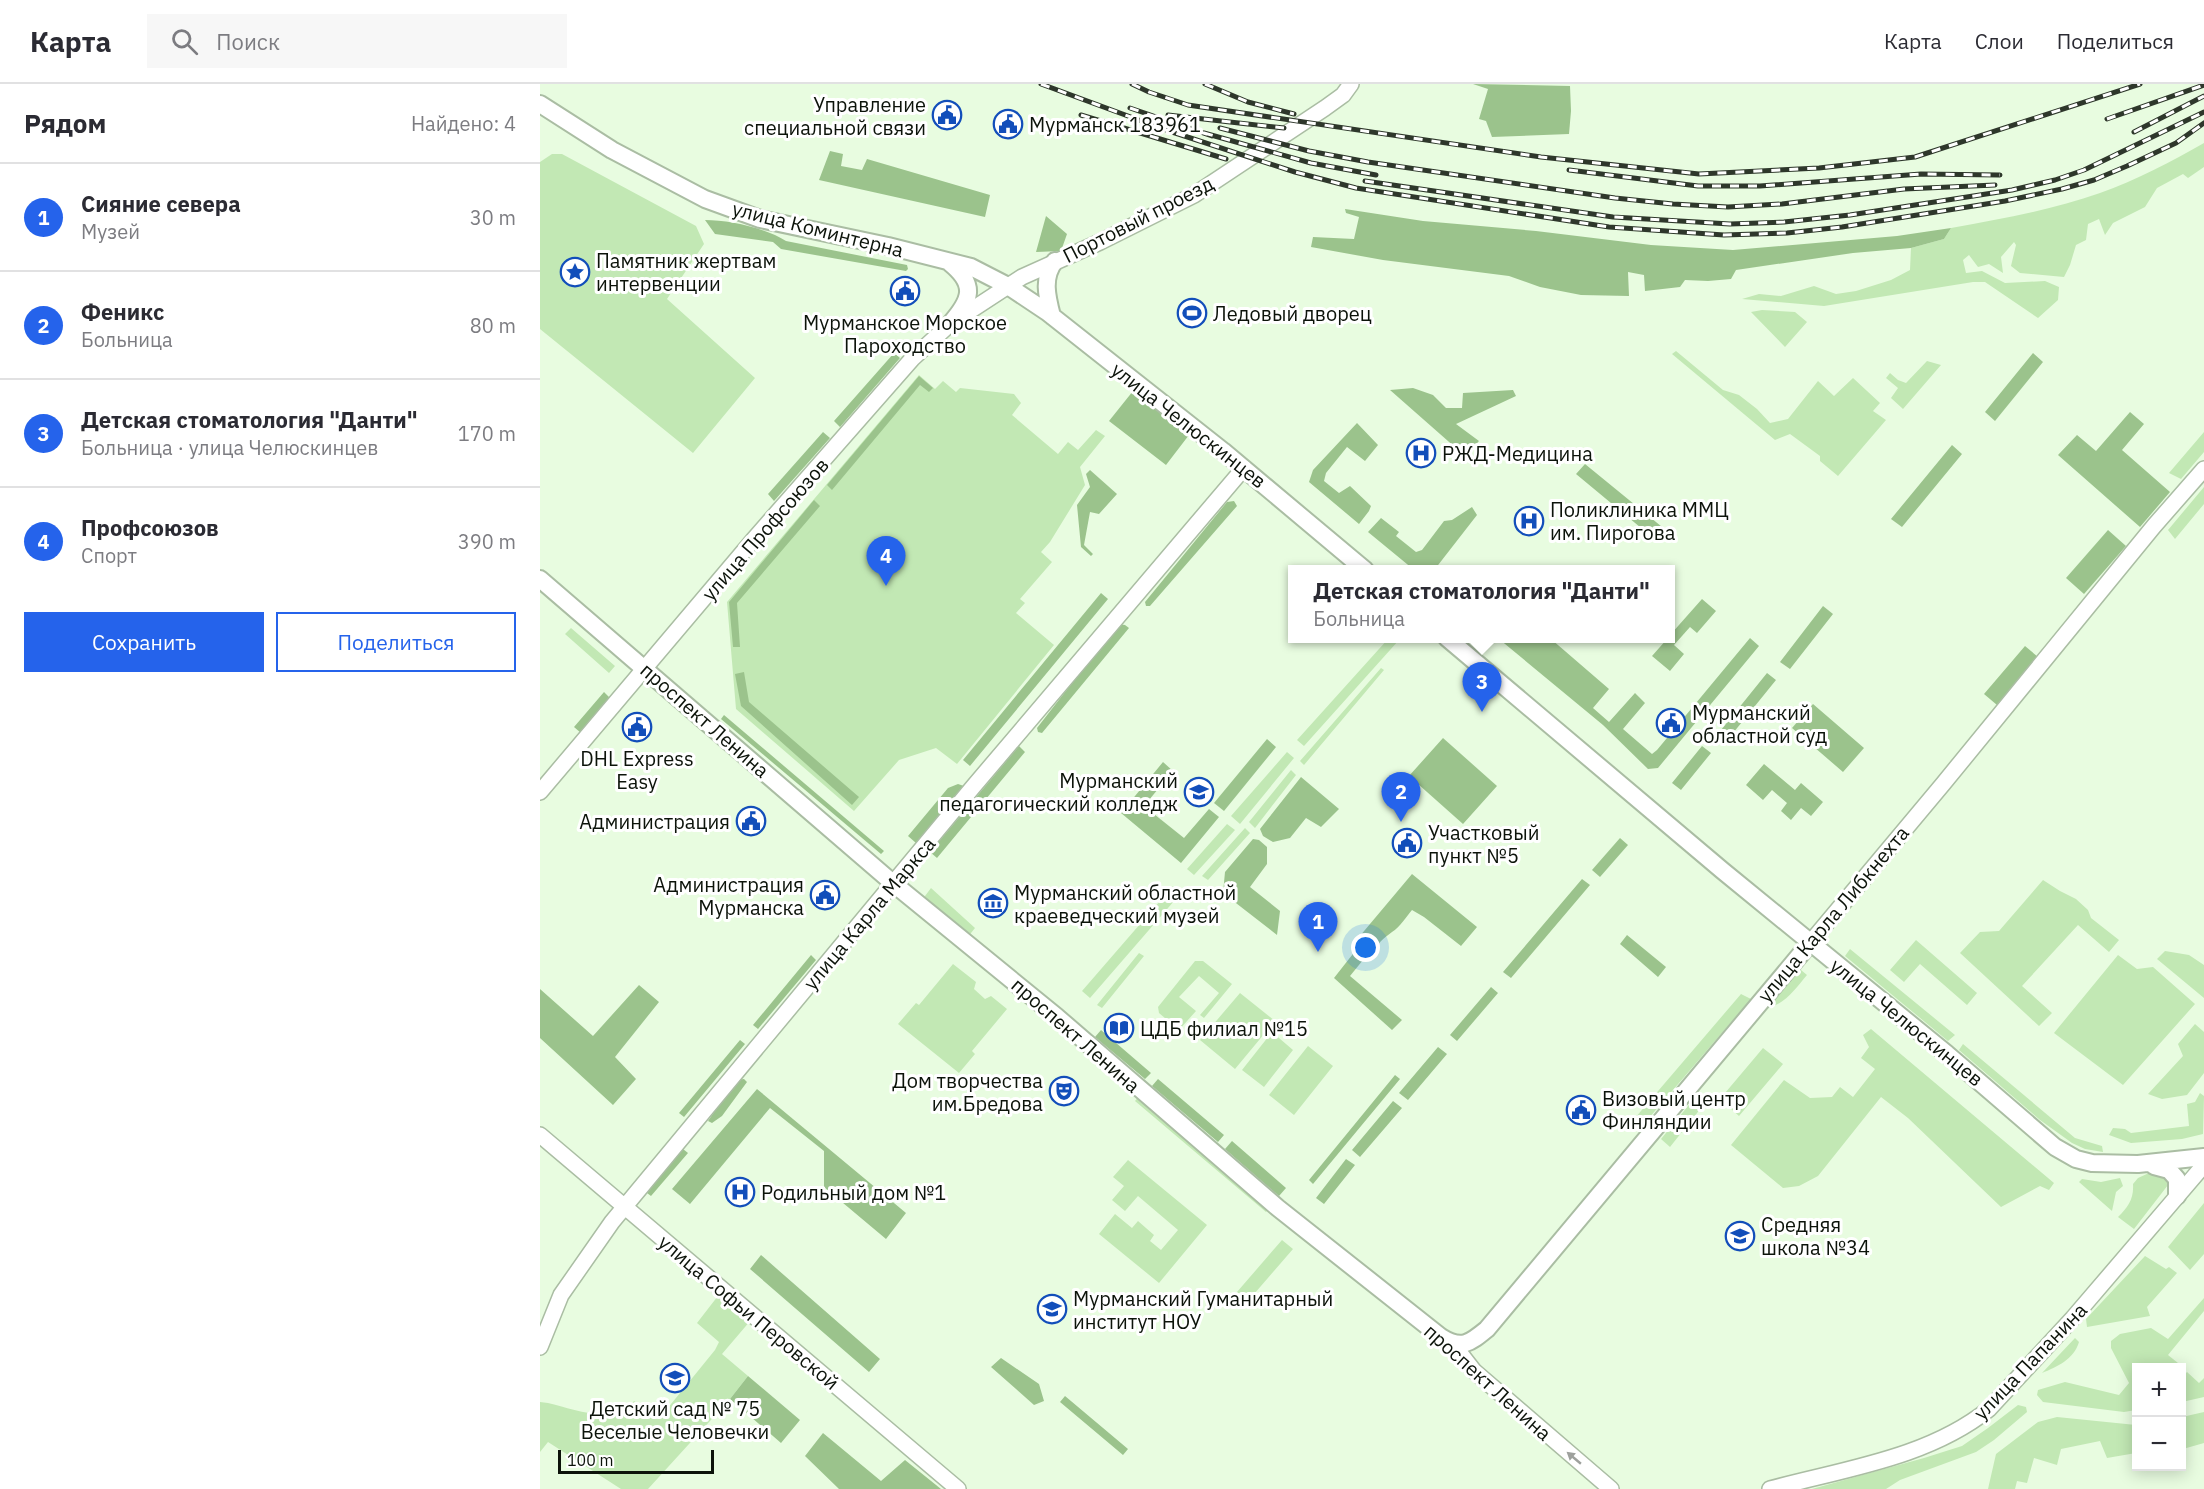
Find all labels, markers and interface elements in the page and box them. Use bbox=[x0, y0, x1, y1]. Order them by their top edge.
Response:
search box bbox=[147, 14, 567, 68]
text: Карта bbox=[30, 23, 111, 60]
icon: search bbox=[168, 25, 201, 58]
text: Поиск bbox=[216, 27, 280, 56]
text: Карта bbox=[1884, 27, 1942, 55]
text: Слои bbox=[1975, 27, 2024, 55]
text: Поделиться bbox=[2057, 27, 2174, 55]
place label: Управление специальной связи bbox=[744, 91, 926, 141]
public building icon: Управление специальной связи bbox=[931, 99, 963, 131]
text: Рядом bbox=[24, 106, 106, 140]
public building icon: Мурманск 183961 bbox=[992, 108, 1024, 140]
text: Найдено: 4 bbox=[411, 110, 516, 137]
place label: Мурманск 183961 bbox=[1029, 111, 1201, 138]
street label: Портовый проезд bbox=[1058, 169, 1218, 269]
text: Сияние севера bbox=[81, 189, 241, 218]
street label: улица Коминтерна bbox=[729, 195, 907, 263]
text: 1 bbox=[38, 204, 50, 231]
text: 30 m bbox=[470, 204, 516, 231]
text: Музей bbox=[81, 218, 140, 245]
place label: Памятник жертвам интервенции bbox=[596, 247, 776, 297]
place icon: Памятник жертвам интервенции bbox=[559, 256, 591, 288]
public building icon: Мурманское Морское Пароходство bbox=[889, 275, 921, 307]
text: Феникс bbox=[81, 297, 164, 326]
sports icon: Ледовый дворец bbox=[1176, 297, 1208, 329]
place label: Ледовый дворец bbox=[1213, 300, 1372, 327]
place label: Мурманское Морское Пароходство bbox=[803, 309, 1007, 359]
text: 2 bbox=[38, 312, 50, 339]
text: 80 m bbox=[470, 312, 516, 339]
text: Больница bbox=[81, 326, 173, 353]
street label: улица Челюскинцев bbox=[1106, 356, 1272, 494]
text: Детская стоматология "Данти" bbox=[81, 405, 418, 434]
text: 3 bbox=[38, 420, 50, 447]
text: 170 m bbox=[458, 420, 516, 447]
text: Больница · улица Челюскинцев bbox=[81, 434, 378, 461]
hospital icon: РЖД-Медицина bbox=[1405, 437, 1437, 469]
place label: РЖД-Медицина bbox=[1442, 440, 1593, 467]
street label: улица Профсоюзов bbox=[695, 452, 835, 606]
place label: Поликлиника ММЦ им. Пирогова bbox=[1550, 496, 1729, 546]
hospital icon: Поликлиника ММЦ им. Пирогова bbox=[1513, 505, 1545, 537]
text: Профсоюзов bbox=[81, 513, 219, 542]
text: 4 bbox=[38, 528, 50, 555]
text: 390 m bbox=[458, 528, 516, 555]
pin: 4 bbox=[866, 536, 906, 586]
text: Спорт bbox=[81, 542, 137, 569]
popup bbox=[1288, 565, 1675, 643]
text: Детская стоматология "Данти" bbox=[1313, 576, 1650, 605]
text: Больница bbox=[1313, 605, 1405, 632]
button: Сохранить bbox=[24, 612, 264, 672]
button: Поделиться bbox=[276, 612, 516, 672]
street label: проспект Ленина bbox=[635, 656, 775, 784]
pin: 3 bbox=[1462, 662, 1502, 712]
place label: Мурманский областной суд bbox=[1692, 699, 1827, 749]
public building icon: Мурманский областной суд bbox=[1655, 707, 1687, 739]
public building icon: DHL Express Easy bbox=[621, 711, 653, 743]
place label: DHL Express Easy bbox=[580, 745, 694, 795]
place label: Мурманский педагогический колледж bbox=[939, 767, 1178, 817]
pin: 2 bbox=[1382, 772, 1420, 822]
school or university icon: Мурманский педагогический колледж bbox=[1183, 776, 1215, 808]
public building icon: Администрация bbox=[735, 805, 767, 837]
place label: Администрация bbox=[579, 808, 730, 835]
place label: Участковый пункт №5 bbox=[1428, 819, 1540, 869]
street label: улица Карла Либкнехта bbox=[1751, 820, 1915, 1008]
public building icon: Участковый пункт №5 bbox=[1391, 827, 1423, 859]
street label: улица Карла Маркса bbox=[797, 830, 941, 995]
place label: Администрация Мурманска bbox=[653, 871, 804, 921]
public building icon: Администрация Мурманска bbox=[809, 879, 841, 911]
place label: Мурманский областной краеведческий музей bbox=[1014, 879, 1236, 929]
museum icon: Мурманский областной краеведческий музей bbox=[977, 887, 1009, 919]
pin: 1 bbox=[1298, 902, 1338, 952]
your location bbox=[1351, 933, 1380, 962]
street label: улица Челюскинцев bbox=[1825, 952, 1989, 1092]
street label: проспект Ленина bbox=[1006, 971, 1146, 1099]
library icon: ЦДБ филиал №15 bbox=[1103, 1012, 1135, 1044]
place label: ЦДБ филиал №15 bbox=[1140, 1015, 1308, 1042]
place label: Дом творчества им.Бредова bbox=[892, 1067, 1043, 1117]
theatre icon: Дом творчества им.Бредова bbox=[1048, 1075, 1080, 1107]
place label: Визовый центр Финляндии bbox=[1602, 1085, 1746, 1135]
public building icon: Визовый центр Финляндии bbox=[1565, 1094, 1597, 1126]
hospital icon: Родильный дом №1 bbox=[724, 1176, 756, 1208]
place label: Родильный дом №1 bbox=[761, 1179, 946, 1206]
place label: Средняя школа №34 bbox=[1761, 1211, 1870, 1261]
school or university icon: Средняя школа №34 bbox=[1724, 1220, 1756, 1252]
street label: улица Софьи Перовской bbox=[653, 1228, 845, 1396]
place label: Мурманский Гуманитарный институт НОУ bbox=[1073, 1285, 1333, 1335]
school or university icon: Мурманский Гуманитарный институт НОУ bbox=[1036, 1293, 1068, 1325]
street label: улица Папанина bbox=[1967, 1296, 2093, 1425]
street label: проспект Ленина bbox=[1419, 1318, 1558, 1447]
school or university icon: Детский сад № 75 Веселые Человечки bbox=[659, 1362, 691, 1394]
map controls bbox=[2132, 1363, 2186, 1471]
button: + bbox=[2132, 1363, 2186, 1417]
place label: Детский сад № 75 Веселые Человечки bbox=[581, 1395, 769, 1445]
button: − bbox=[2132, 1417, 2186, 1471]
scale bar bbox=[558, 1447, 714, 1474]
text: 100 m bbox=[567, 1450, 614, 1470]
one-way arrow bbox=[1566, 1451, 1582, 1464]

